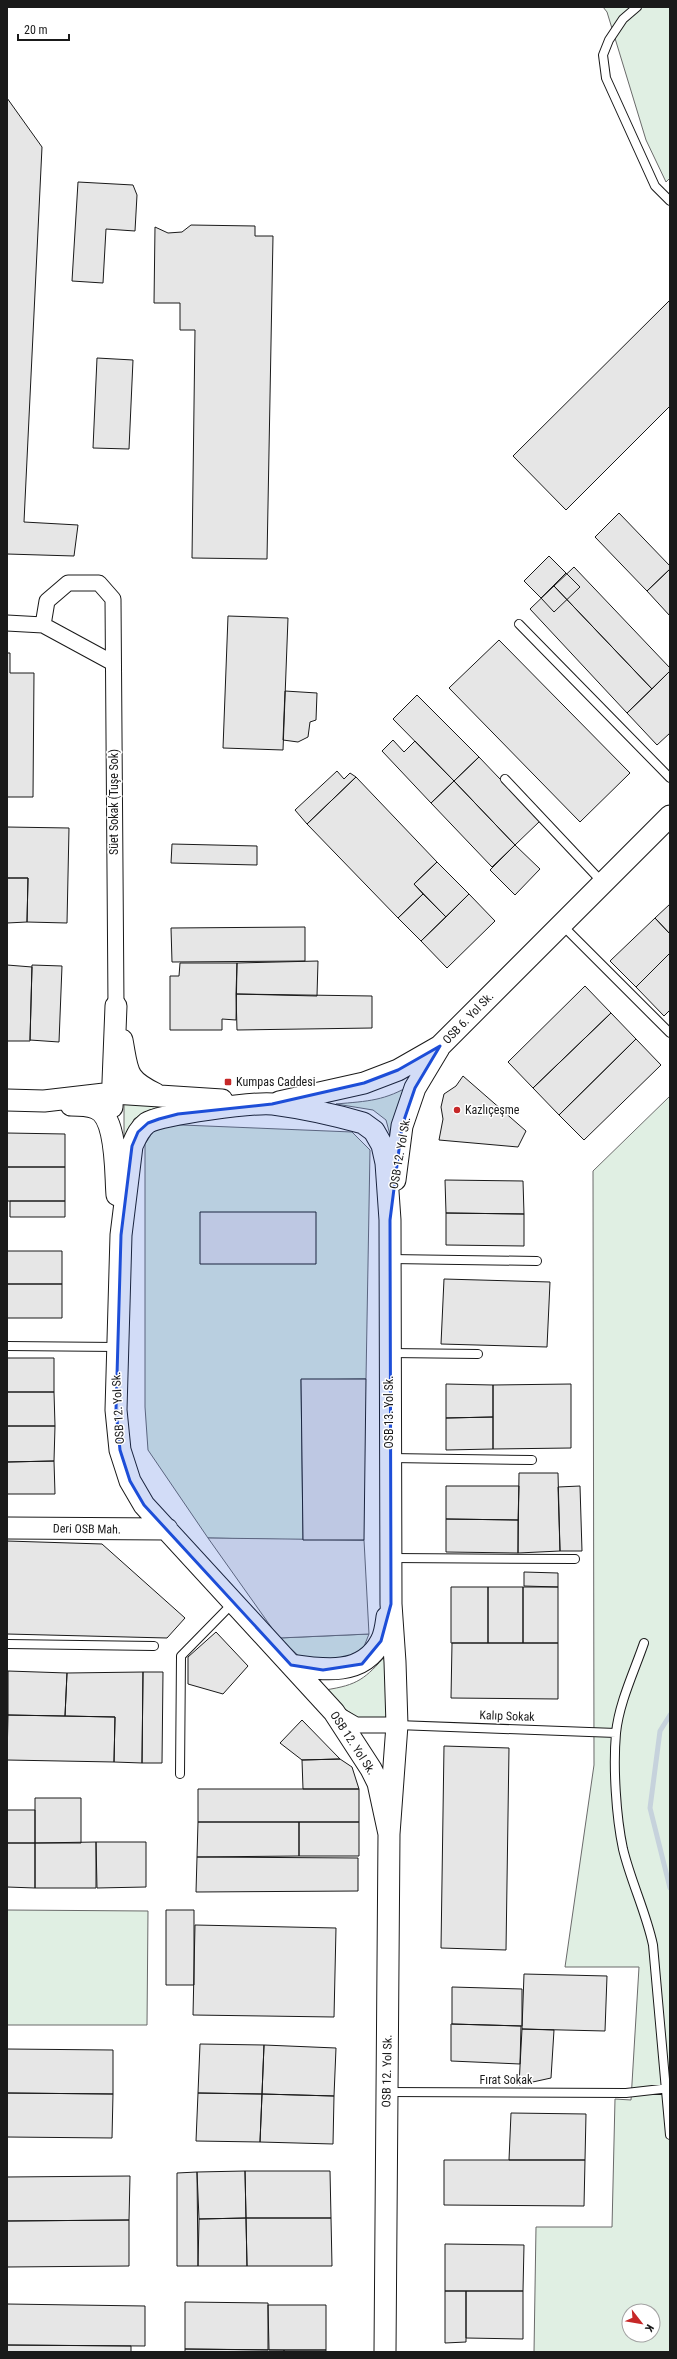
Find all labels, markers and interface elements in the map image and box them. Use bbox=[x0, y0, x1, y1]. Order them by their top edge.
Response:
scale bar bbox=[18, 16, 69, 42]
text: 20 m bbox=[24, 23, 48, 37]
street label: Süet Sokak (Tuşe Sok) bbox=[107, 749, 121, 855]
street label: OSB 6. Yol Sk. bbox=[440, 989, 496, 1047]
place label: Kumpas Caddesi bbox=[236, 1075, 315, 1089]
marker: Kumpas Caddesi bbox=[223, 1077, 233, 1087]
place label: Kazlıçeşme bbox=[465, 1103, 520, 1117]
marker: Kazlıçeşme bbox=[452, 1105, 462, 1115]
street label: OSB 12. Yol Sk. bbox=[387, 1116, 413, 1190]
street label: OSB 12. Yol Sk. bbox=[109, 1371, 127, 1445]
street label: OSB 13. Yol Sk. bbox=[382, 1376, 396, 1448]
street label: Deri OSB Mah. bbox=[53, 1521, 121, 1537]
street label: Kalıp Sokak bbox=[479, 1708, 535, 1724]
street label: OSB 12. Yol Sk. bbox=[327, 1709, 379, 1777]
street label: OSB 12. Yol Sk. bbox=[379, 2035, 395, 2107]
street label: Fırat Sokak bbox=[480, 2073, 533, 2087]
north arrow bbox=[621, 2303, 661, 2343]
text: K bbox=[642, 2322, 656, 2335]

